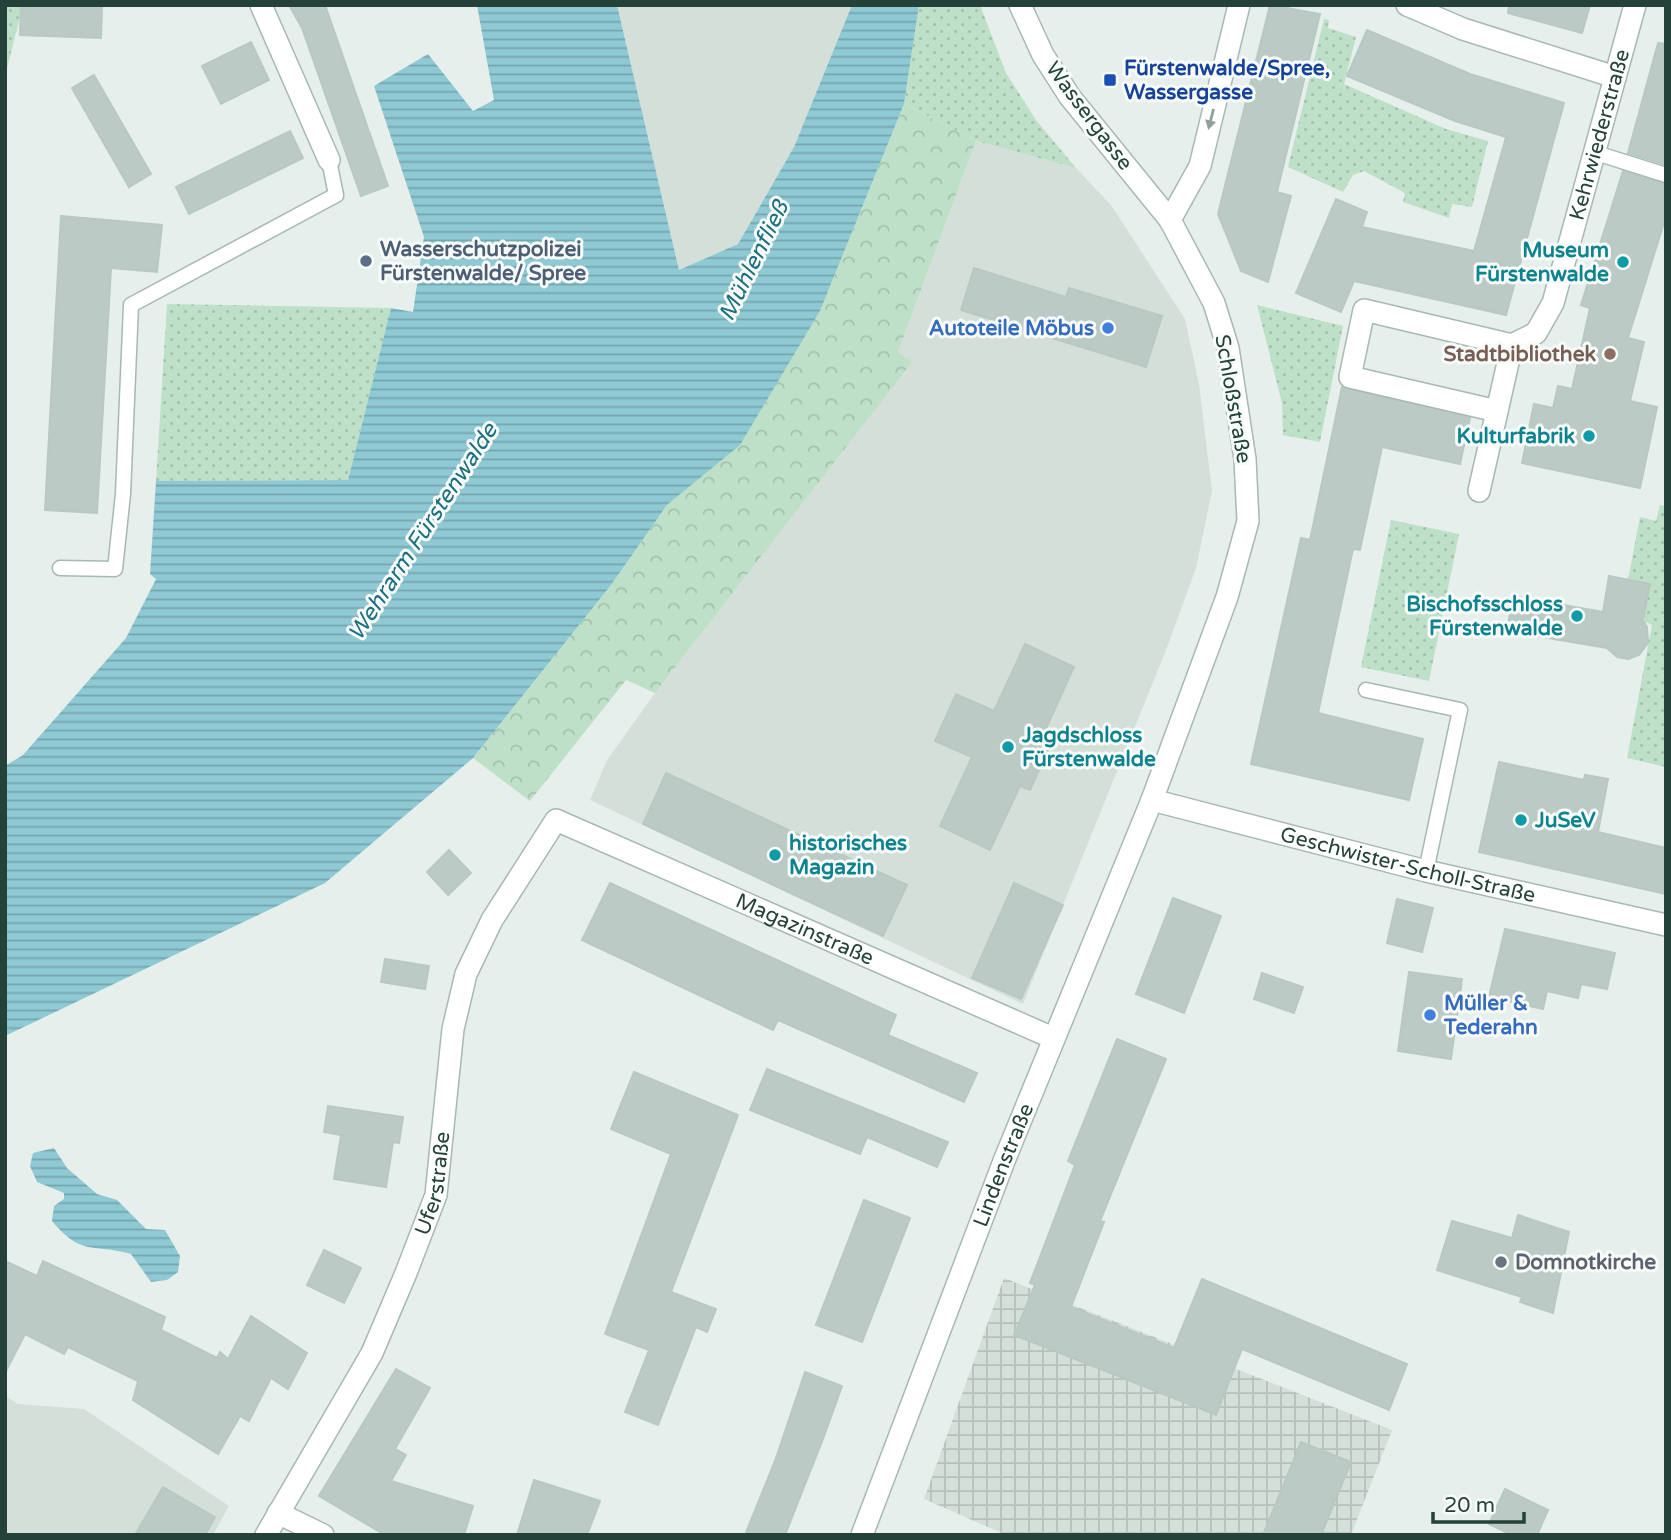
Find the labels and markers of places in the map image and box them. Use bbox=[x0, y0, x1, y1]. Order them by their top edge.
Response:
place label: Fürstenwalde/Spree, Wassergasse bbox=[1124, 56, 1330, 105]
marker: Fürstenwalde/Spree, Wassergasse bbox=[1102, 72, 1118, 88]
place label: Wasserschutzpolizei Fürstenwalde/ Spree bbox=[380, 237, 586, 286]
place label: Museum Fürstenwalde bbox=[1475, 238, 1609, 287]
marker: Wasserschutzpolizei Fürstenwalde/ Spree bbox=[358, 253, 374, 269]
marker: Museum Fürstenwalde bbox=[1615, 254, 1631, 270]
place label: Autoteile Möbus bbox=[929, 316, 1094, 341]
marker: Autoteile Möbus bbox=[1100, 320, 1116, 336]
place label: Stadtbibliothek bbox=[1443, 342, 1597, 367]
marker: Stadtbibliothek bbox=[1602, 346, 1618, 362]
place label: Kulturfabrik bbox=[1457, 424, 1576, 449]
marker: Kulturfabrik bbox=[1581, 428, 1597, 444]
place label: Bischofsschloss Fürstenwalde bbox=[1406, 592, 1563, 641]
marker: Bischofsschloss Fürstenwalde bbox=[1569, 608, 1585, 624]
place label: Jagdschloss Fürstenwalde bbox=[1021, 723, 1156, 772]
marker: Jagdschloss Fürstenwalde bbox=[1000, 739, 1016, 755]
place label: JuSeV bbox=[1534, 808, 1596, 833]
marker: JuSeV bbox=[1513, 812, 1529, 828]
place label: historisches Magazin bbox=[789, 831, 907, 880]
marker: historisches Magazin bbox=[767, 847, 783, 863]
place label: Müller & Tederahn bbox=[1443, 991, 1538, 1040]
marker: Müller & Tederahn bbox=[1422, 1007, 1438, 1023]
place label: Domnotkirche bbox=[1515, 1250, 1656, 1275]
marker: Domnotkirche bbox=[1493, 1254, 1509, 1270]

